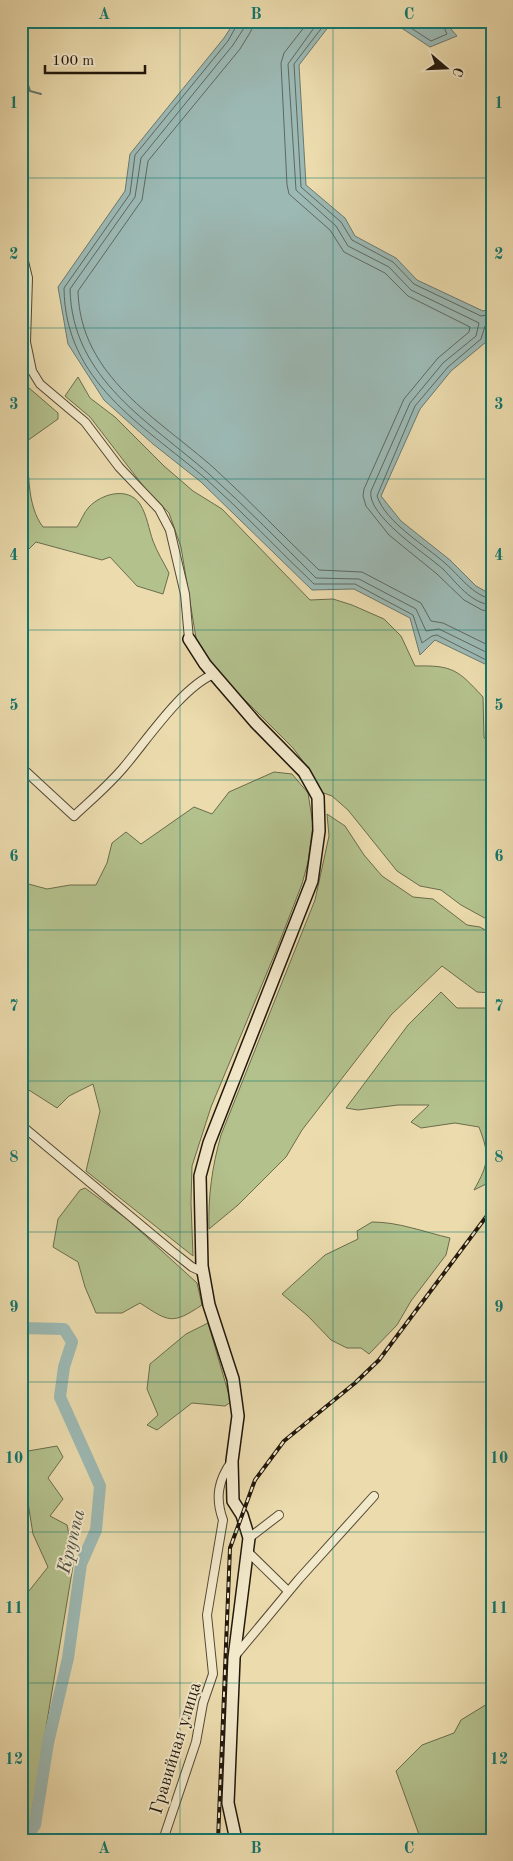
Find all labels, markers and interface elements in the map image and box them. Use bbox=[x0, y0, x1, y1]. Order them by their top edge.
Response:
text: A bbox=[98, 7, 110, 23]
text: B bbox=[250, 7, 262, 23]
text: C bbox=[404, 7, 414, 23]
scale bar bbox=[45, 42, 145, 74]
north arrow bbox=[420, 42, 470, 92]
text: 100 m bbox=[52, 54, 94, 69]
text: С bbox=[449, 65, 465, 79]
text: 1 bbox=[9, 96, 19, 112]
text: 1 bbox=[494, 96, 504, 112]
text: 2 bbox=[9, 247, 19, 263]
text: 2 bbox=[494, 247, 504, 263]
text: 3 bbox=[9, 397, 19, 413]
text: 3 bbox=[494, 397, 504, 413]
text: 4 bbox=[9, 548, 19, 564]
text: 4 bbox=[494, 548, 504, 564]
text: 5 bbox=[9, 698, 19, 714]
text: 5 bbox=[494, 698, 504, 714]
text: 6 bbox=[9, 849, 19, 865]
text: 6 bbox=[494, 849, 504, 865]
text: 7 bbox=[9, 999, 19, 1015]
text: 7 bbox=[494, 999, 504, 1015]
text: 8 bbox=[9, 1150, 19, 1166]
text: 8 bbox=[494, 1150, 504, 1166]
text: 9 bbox=[9, 1300, 19, 1316]
text: 9 bbox=[494, 1300, 504, 1316]
text: 10 bbox=[5, 1451, 23, 1467]
text: 10 bbox=[490, 1451, 508, 1467]
water label: Круппа bbox=[55, 1508, 90, 1577]
text: 11 bbox=[5, 1601, 23, 1617]
text: 11 bbox=[490, 1601, 508, 1617]
street label: Гравийная улица bbox=[147, 1680, 205, 1816]
text: 12 bbox=[5, 1752, 23, 1768]
text: 12 bbox=[490, 1752, 508, 1768]
text: A bbox=[98, 1841, 110, 1857]
text: B bbox=[250, 1841, 262, 1857]
text: C bbox=[404, 1841, 414, 1857]

